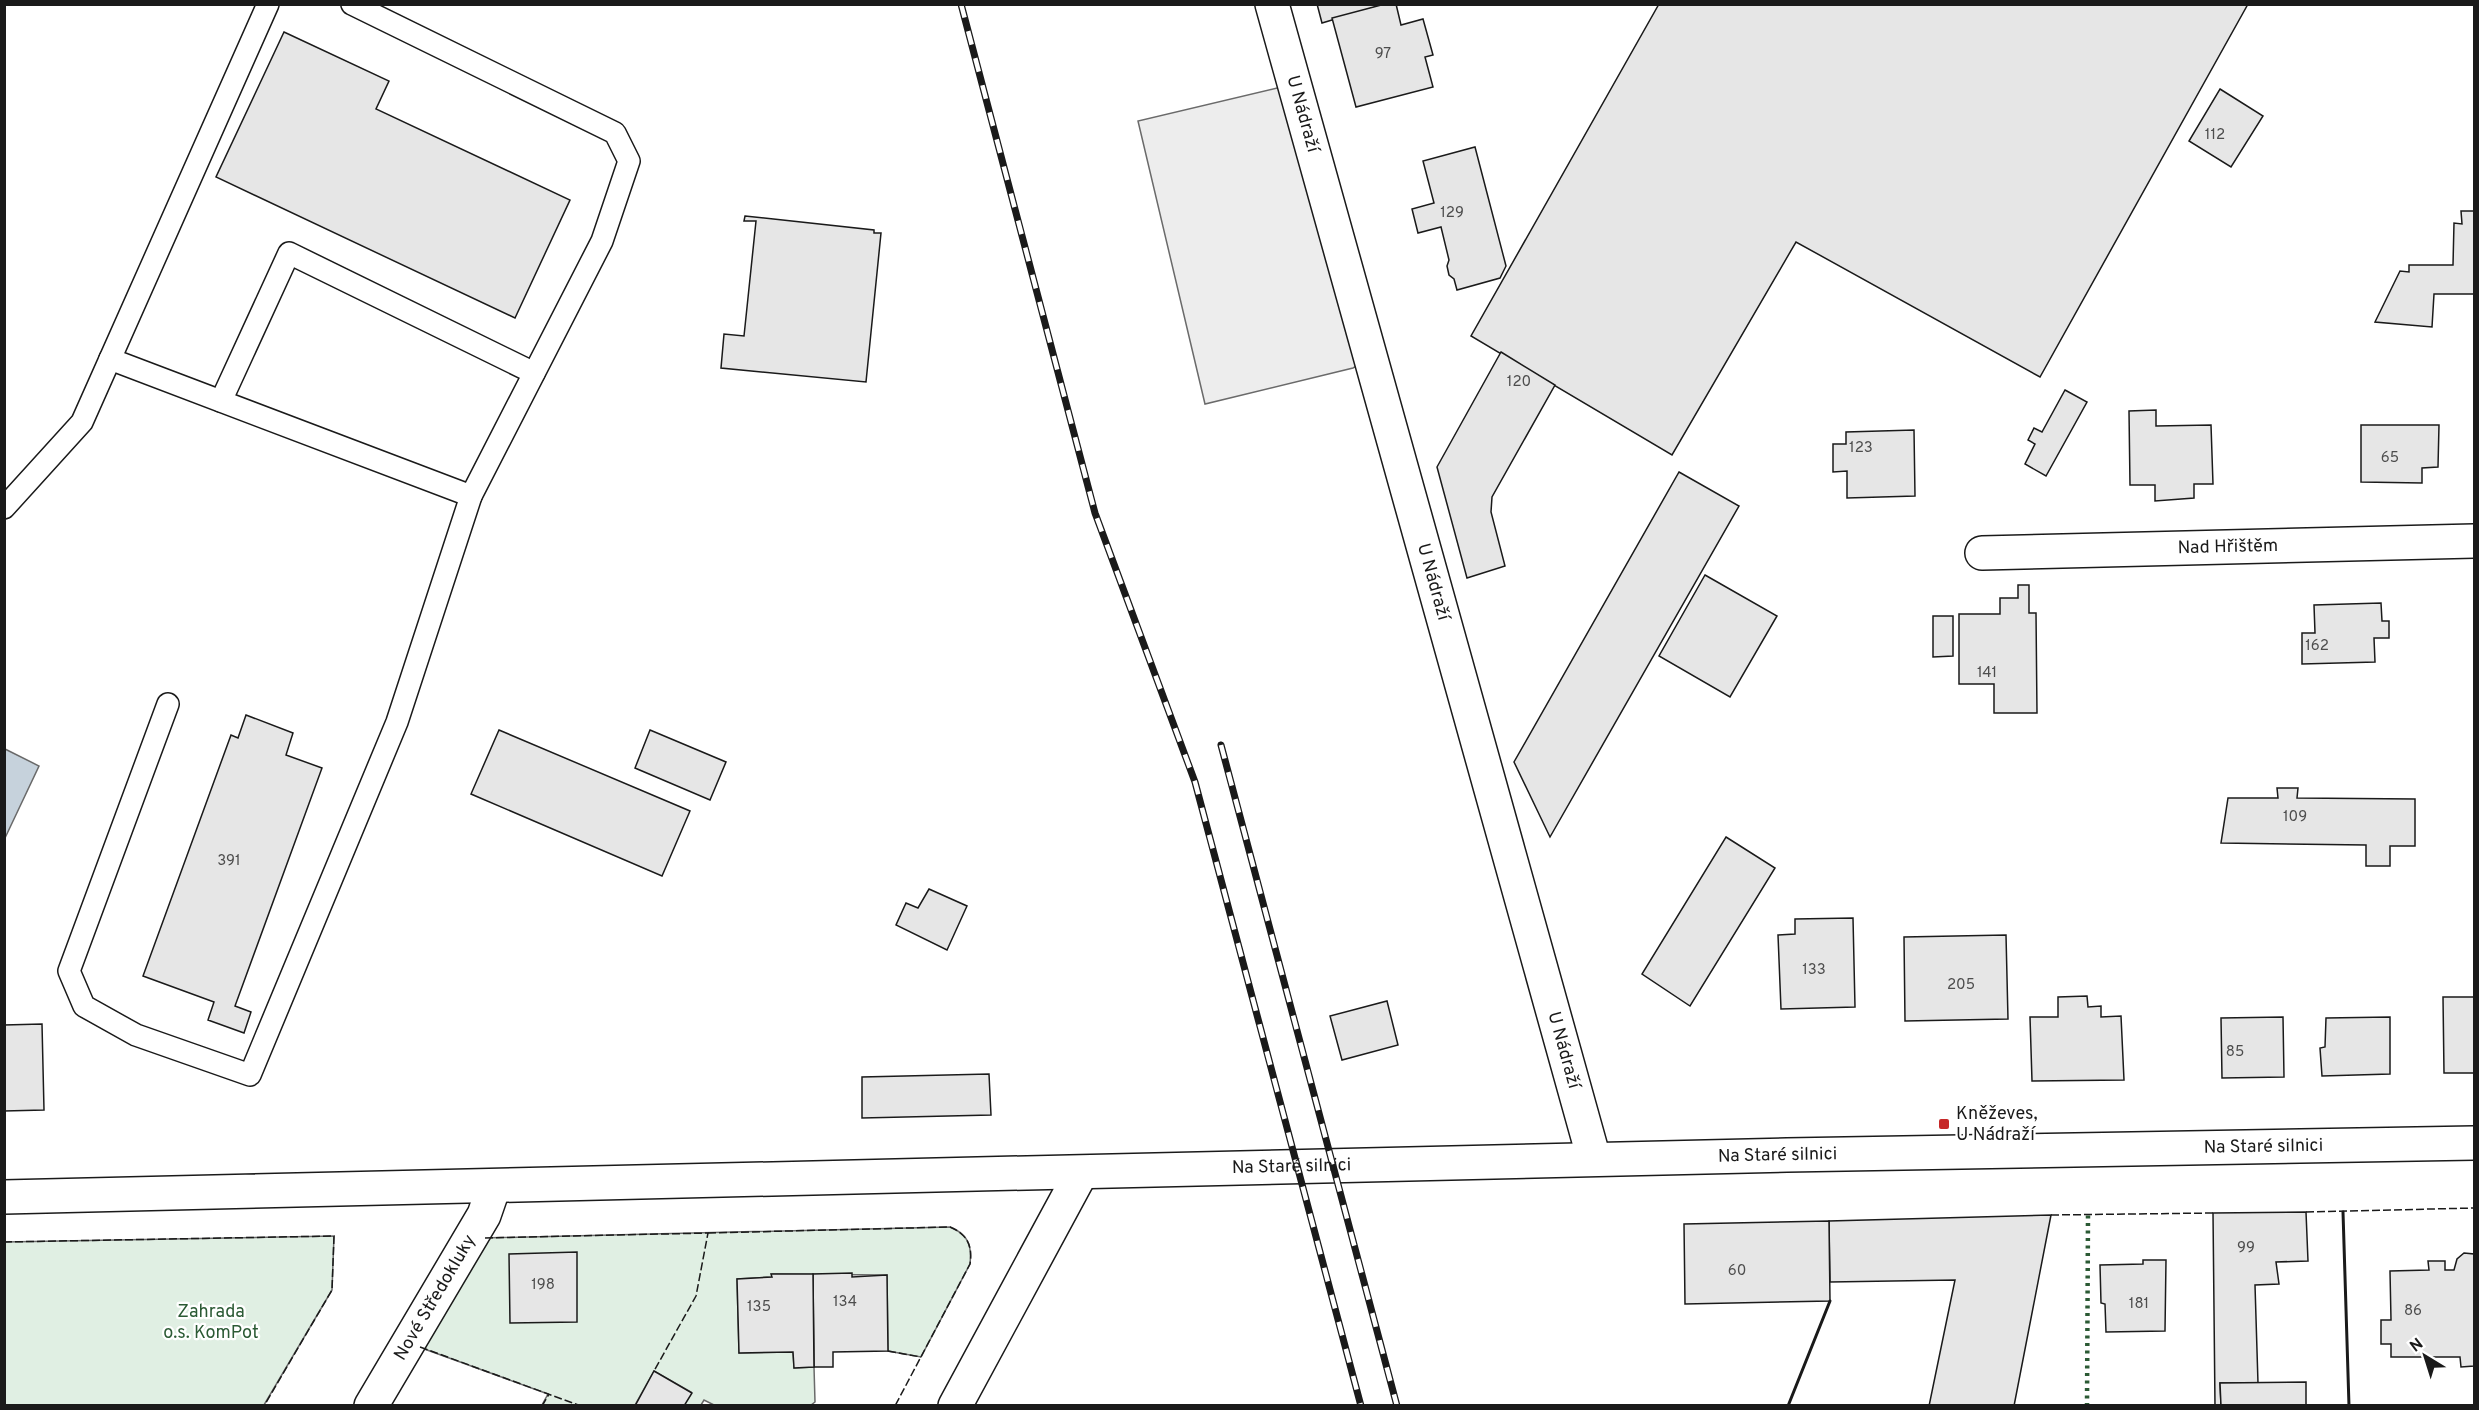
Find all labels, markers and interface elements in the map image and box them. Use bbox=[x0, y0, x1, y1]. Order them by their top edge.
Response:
house number: 97 bbox=[1375, 45, 1391, 64]
street label: U Nádraží bbox=[1281, 73, 1325, 156]
house number: 112 bbox=[2205, 126, 2225, 145]
house number: 129 bbox=[1440, 204, 1464, 223]
house number: 120 bbox=[1507, 373, 1531, 392]
house number: 123 bbox=[1849, 439, 1873, 458]
house number: 65 bbox=[2381, 449, 2399, 468]
street label: Nad Hřištěm bbox=[2177, 534, 2278, 560]
street label: U Nádraží bbox=[1411, 541, 1455, 624]
house number: 162 bbox=[2305, 637, 2329, 656]
house number: 141 bbox=[1977, 664, 1997, 683]
house number: 109 bbox=[2283, 808, 2307, 827]
house number: 391 bbox=[217, 852, 241, 871]
house number: 133 bbox=[1802, 961, 1826, 980]
house number: 205 bbox=[1947, 976, 1975, 995]
street label: U Nádraží bbox=[1542, 1009, 1586, 1093]
house number: 85 bbox=[2226, 1043, 2244, 1062]
place label: Kněževes, U Nádraží bbox=[1956, 1103, 2037, 1147]
marker: Kněževes, U Nádraží bbox=[1937, 1117, 1951, 1131]
street label: Na Staré silnici bbox=[2204, 1134, 2323, 1159]
street label: Na Staré silnici bbox=[1718, 1143, 1837, 1168]
street label: Na Staré silnici bbox=[1232, 1154, 1352, 1180]
street label: Nové Středokluky bbox=[389, 1230, 481, 1365]
house number: 99 bbox=[2237, 1239, 2255, 1258]
house number: 60 bbox=[1728, 1262, 1746, 1281]
house number: 198 bbox=[531, 1276, 555, 1295]
house number: 134 bbox=[833, 1293, 857, 1312]
house number: 181 bbox=[2129, 1295, 2149, 1314]
house number: 135 bbox=[747, 1298, 771, 1317]
park label: Zahrada o.s. KomPot bbox=[163, 1301, 259, 1345]
house number: 86 bbox=[2404, 1302, 2422, 1321]
north arrow bbox=[2395, 1326, 2455, 1386]
text: N bbox=[2406, 1334, 2428, 1357]

